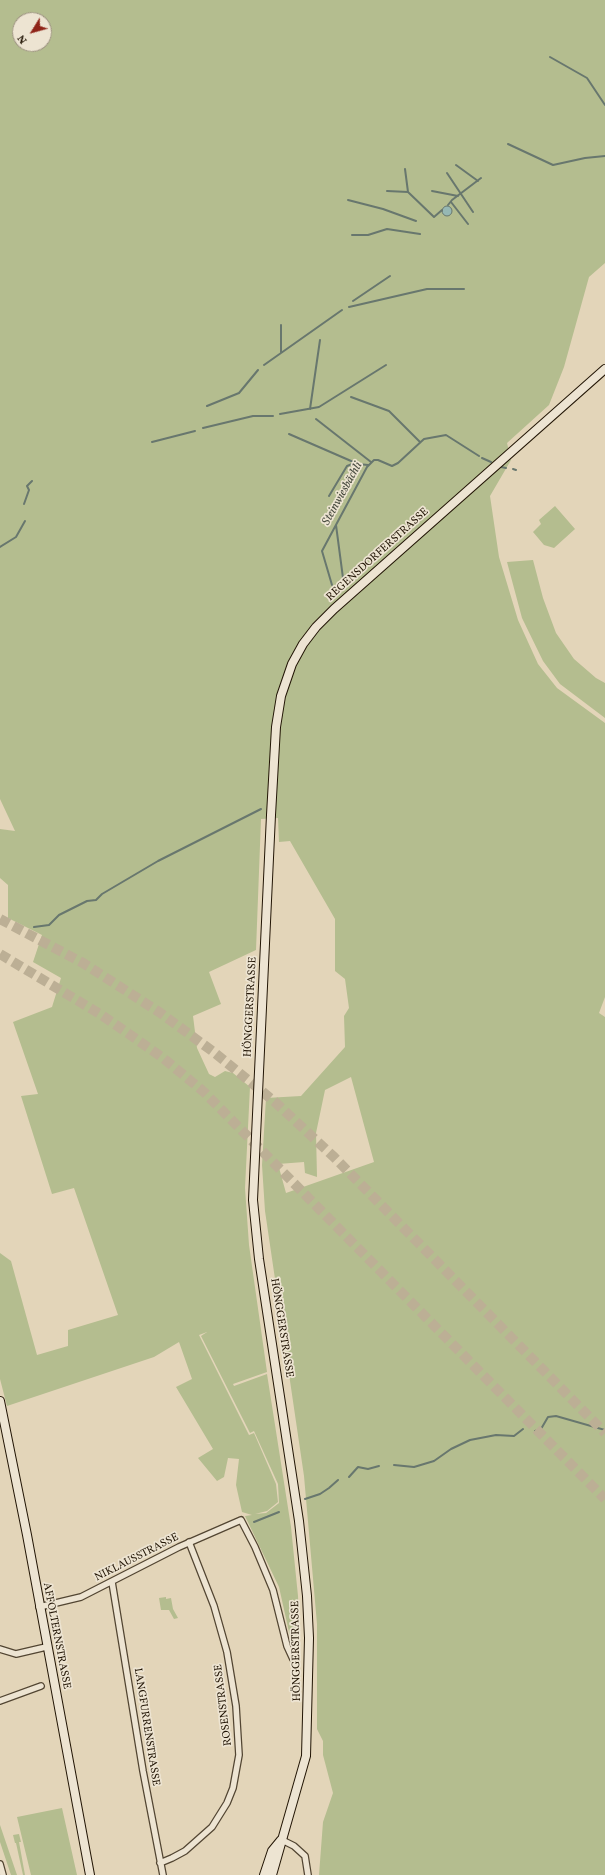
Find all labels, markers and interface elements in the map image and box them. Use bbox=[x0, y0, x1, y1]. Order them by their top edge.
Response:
north arrow bbox=[12, 12, 52, 52]
text: N bbox=[14, 31, 31, 47]
water label: Steinwiesbächli bbox=[320, 460, 366, 528]
street label: REGENSDORFERSTRASSE bbox=[324, 506, 432, 604]
street label: HÖNGGERSTRASSE bbox=[242, 956, 260, 1058]
street label: HÖNGGERSTRASSE bbox=[267, 1277, 295, 1379]
street label: NIKLAUSSTRASSE bbox=[93, 1531, 181, 1585]
street label: AFFOLTERNSTRASSE bbox=[39, 1582, 73, 1690]
street label: HÖNGGERSTRASSE bbox=[290, 1601, 304, 1701]
street label: ROSENSTRASSE bbox=[212, 1663, 236, 1747]
street label: LANGFURRENSTRASSE bbox=[130, 1667, 162, 1787]

